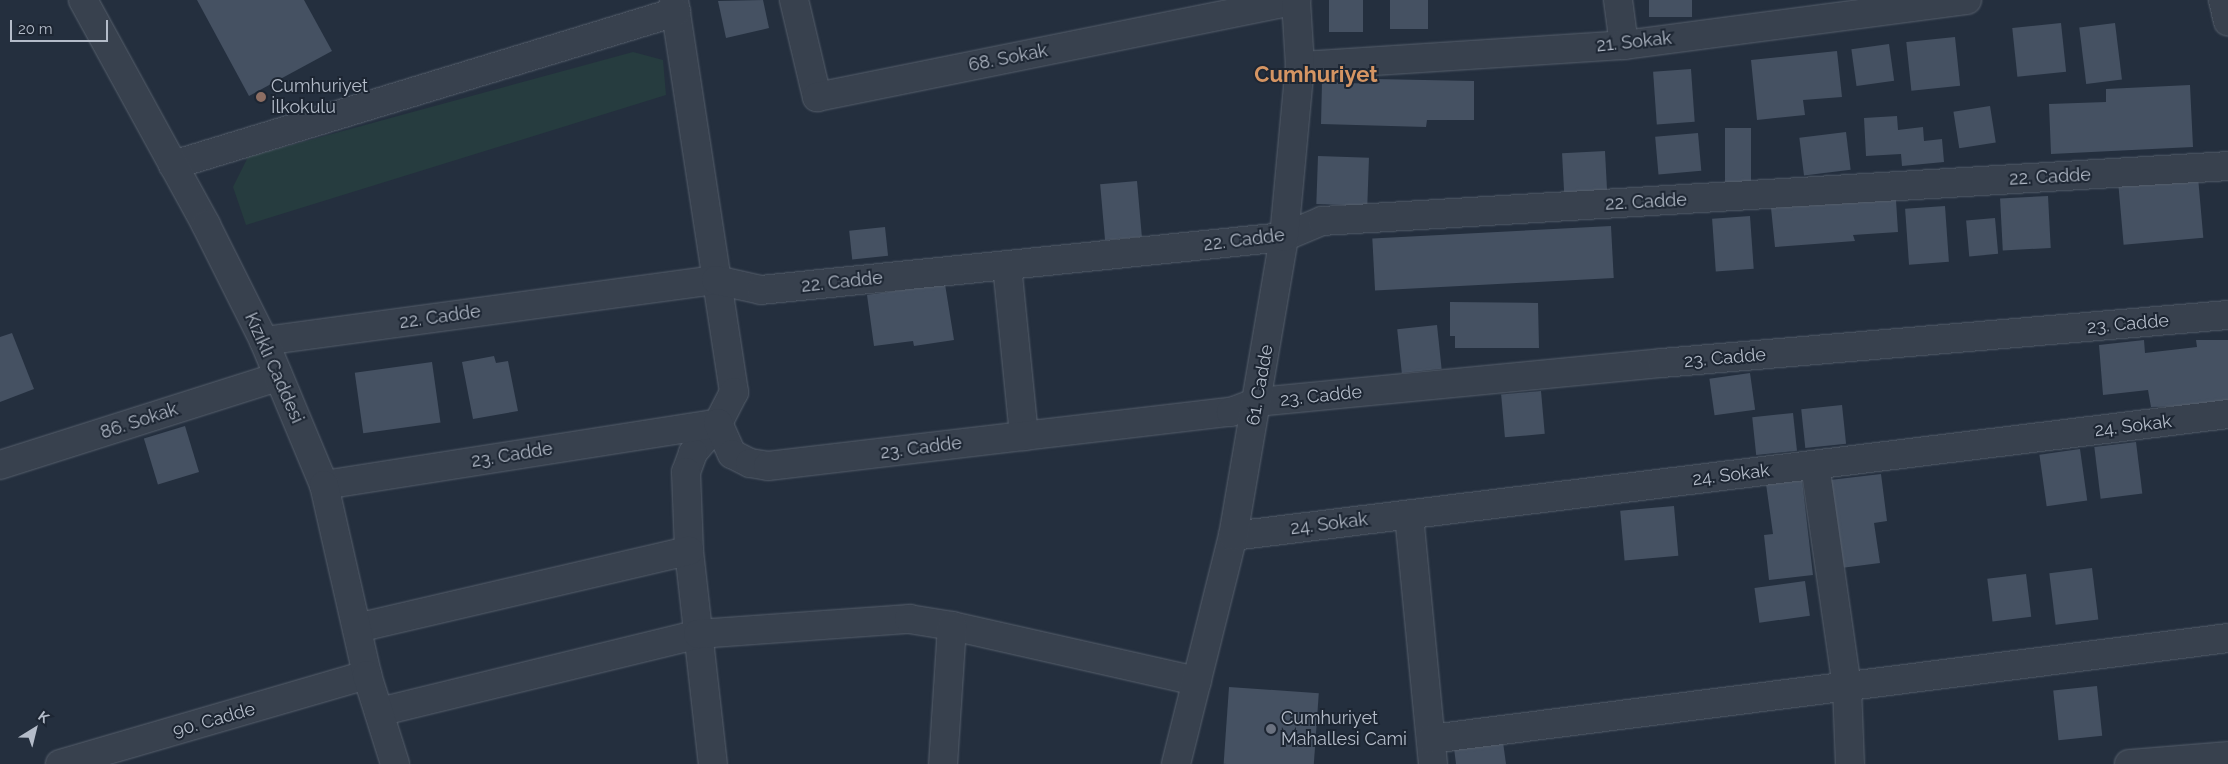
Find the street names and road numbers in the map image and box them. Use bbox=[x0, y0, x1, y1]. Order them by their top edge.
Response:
street label: 21. Sokak bbox=[1595, 27, 1673, 57]
street label: 68. Sokak bbox=[967, 40, 1049, 76]
street label: 22. Cadde bbox=[2009, 164, 2091, 190]
street label: 22. Cadde bbox=[1605, 189, 1687, 215]
street label: 22. Cadde bbox=[1202, 224, 1286, 256]
street label: 22. Cadde bbox=[800, 267, 884, 297]
street label: 22. Cadde bbox=[398, 301, 482, 333]
street label: Kızıklı Caddesi bbox=[240, 309, 308, 427]
street label: 23. Cadde bbox=[2086, 310, 2170, 338]
street label: 61. Cadde bbox=[1242, 343, 1278, 427]
street label: 23. Cadde bbox=[1683, 344, 1767, 372]
street label: 23. Cadde bbox=[1279, 381, 1363, 411]
street label: 86. Sokak bbox=[98, 398, 180, 444]
street label: 24. Sokak bbox=[2093, 411, 2173, 441]
street label: 23. Cadde bbox=[879, 432, 963, 464]
street label: 23. Cadde bbox=[470, 438, 554, 472]
street label: 24. Sokak bbox=[1691, 460, 1771, 490]
street label: 24. Sokak bbox=[1289, 509, 1369, 539]
street label: 90. Cadde bbox=[170, 698, 258, 742]

